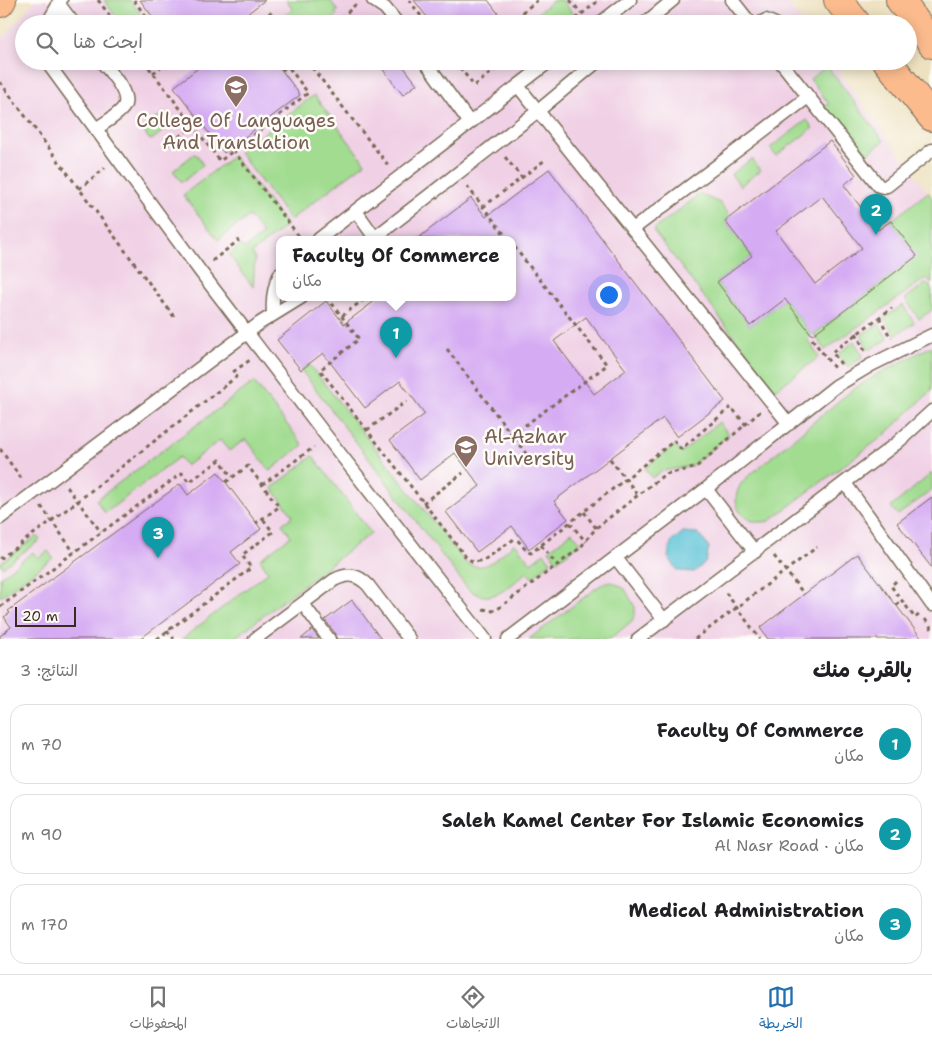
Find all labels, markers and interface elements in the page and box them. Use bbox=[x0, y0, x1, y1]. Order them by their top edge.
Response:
search box bbox=[15, 15, 917, 70]
icon: search bbox=[33, 29, 61, 57]
text: ابحث هنا bbox=[73, 29, 143, 54]
school or university icon: College Of Languages And Translation bbox=[223, 74, 249, 108]
place label: College Of Languages And Translation bbox=[136, 108, 336, 155]
pin: 2 bbox=[860, 194, 892, 235]
popup bbox=[276, 236, 516, 301]
text: Faculty Of Commerce bbox=[292, 243, 500, 268]
text: مكان bbox=[292, 270, 322, 291]
your location bbox=[596, 282, 622, 308]
pin: 1 bbox=[380, 317, 412, 358]
place label: Al-Azhar University bbox=[484, 424, 575, 471]
school or university icon: Al-Azhar University bbox=[453, 434, 479, 468]
pin: 3 bbox=[142, 517, 174, 558]
scale bar bbox=[15, 604, 76, 627]
text: 20 m bbox=[22, 607, 58, 625]
text: بالقرب منك bbox=[813, 656, 912, 684]
text: النتائج: 3 bbox=[20, 660, 78, 681]
text: Faculty Of Commerce bbox=[657, 718, 864, 743]
text: 70 m bbox=[21, 734, 62, 755]
text: 1 bbox=[891, 734, 899, 755]
text: مكان bbox=[834, 745, 864, 766]
text: Saleh Kamel Center For Islamic Economics bbox=[442, 808, 864, 833]
text: 90 m bbox=[21, 824, 62, 845]
text: 2 bbox=[889, 824, 901, 845]
text: مكان · Al Nasr Road bbox=[714, 835, 864, 856]
text: Medical Administration bbox=[628, 898, 864, 923]
text: 170 m bbox=[21, 914, 68, 935]
text: 3 bbox=[889, 914, 901, 935]
text: مكان bbox=[834, 925, 864, 946]
tab: المحفوظات bbox=[129, 983, 187, 1036]
tab: الاتجاهات bbox=[446, 983, 500, 1036]
tab: الخريطة bbox=[759, 983, 803, 1036]

